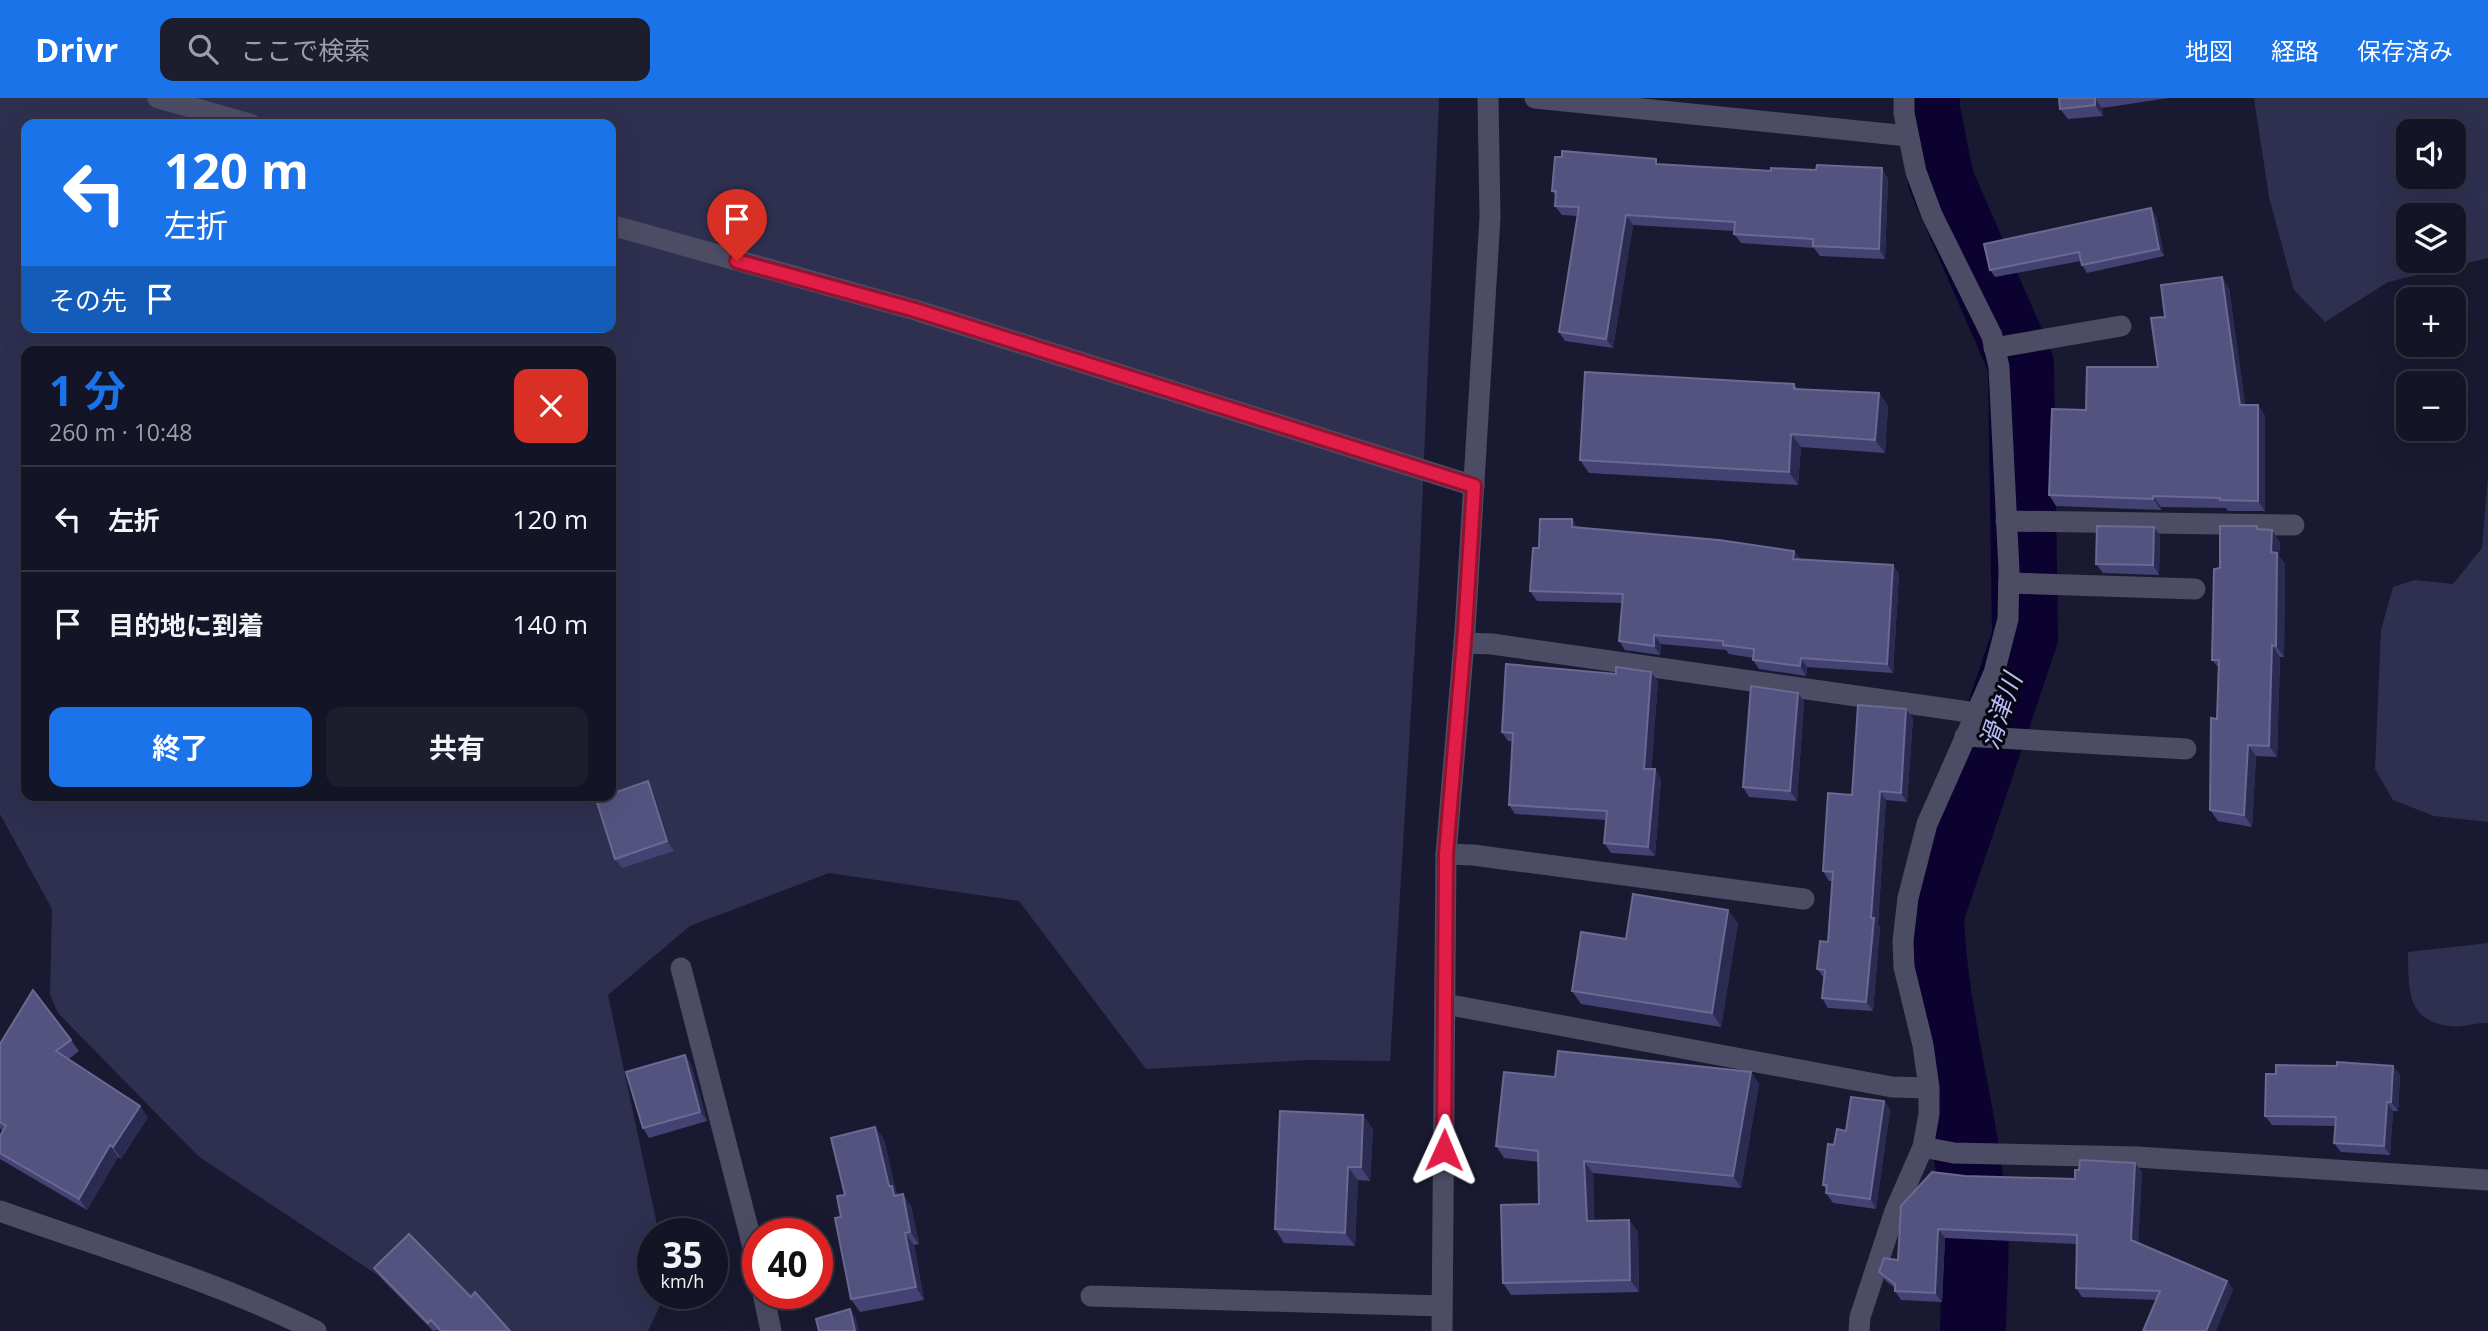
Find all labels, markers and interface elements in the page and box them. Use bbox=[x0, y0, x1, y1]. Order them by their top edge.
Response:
search box bbox=[160, 18, 650, 81]
text: Drivr bbox=[35, 27, 118, 72]
icon: search bbox=[184, 30, 222, 68]
text: ここで検索 bbox=[240, 32, 370, 68]
text: 地図 bbox=[2185, 34, 2233, 67]
text: 経路 bbox=[2271, 34, 2319, 67]
text: 保存済み bbox=[2357, 34, 2453, 67]
map controls bbox=[2396, 119, 2466, 441]
button: sound bbox=[2396, 119, 2466, 189]
text: 120 m bbox=[164, 137, 309, 203]
icon: left bbox=[49, 147, 140, 238]
pin bbox=[707, 189, 767, 261]
icon: arrive bbox=[718, 200, 756, 238]
text: 左折 bbox=[164, 203, 228, 246]
button: layers bbox=[2396, 203, 2466, 273]
icon: arrive bbox=[141, 280, 179, 318]
text: その先 bbox=[49, 282, 127, 318]
button: + bbox=[2396, 287, 2466, 357]
text: 1 分 bbox=[49, 361, 126, 418]
button: close bbox=[514, 369, 588, 443]
button: − bbox=[2396, 371, 2466, 441]
text: 260 m · 10:48 bbox=[49, 416, 192, 448]
icon: left bbox=[49, 500, 87, 538]
text: 120 m bbox=[513, 501, 588, 537]
text: 左折 bbox=[108, 502, 160, 538]
icon: arrive bbox=[49, 605, 87, 643]
text: 140 m bbox=[513, 606, 588, 642]
text: 目的地に到着 bbox=[108, 607, 264, 643]
water label: 滑津川 bbox=[1970, 665, 2031, 754]
button: 終了 bbox=[49, 707, 312, 787]
button: 共有 bbox=[326, 707, 588, 787]
position arrow bbox=[1407, 1113, 1481, 1187]
speed limit sign: 40 bbox=[742, 1218, 833, 1309]
text: 35 bbox=[662, 1231, 703, 1278]
text: km/h bbox=[661, 1269, 704, 1293]

